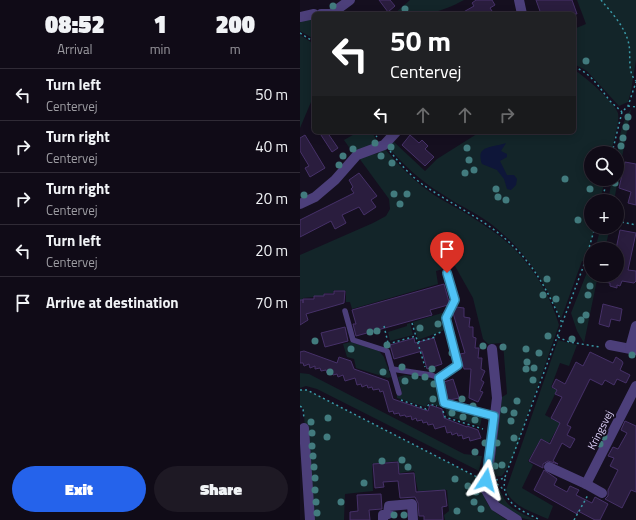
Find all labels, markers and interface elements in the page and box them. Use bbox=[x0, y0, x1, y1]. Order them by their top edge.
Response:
text: 08:52 bbox=[45, 6, 105, 42]
text: 1 bbox=[153, 6, 167, 42]
text: 200 bbox=[215, 6, 255, 42]
text: 50 m bbox=[390, 19, 451, 62]
icon: left bbox=[324, 28, 376, 80]
text: Arrival bbox=[57, 39, 92, 59]
text: min bbox=[150, 39, 170, 59]
text: m bbox=[230, 39, 241, 59]
text: Centervej bbox=[390, 58, 461, 85]
text: Turn left bbox=[46, 73, 101, 96]
text: 50 m bbox=[255, 83, 288, 106]
icon: left bbox=[12, 84, 34, 106]
text: Centervej bbox=[46, 96, 98, 116]
icon: left bbox=[370, 104, 392, 126]
icon: ahead bbox=[412, 104, 434, 126]
icon: ahead bbox=[454, 104, 476, 126]
icon: right bbox=[496, 104, 518, 126]
text: Turn right bbox=[46, 125, 110, 148]
text: 40 m bbox=[255, 135, 288, 158]
icon: right bbox=[12, 136, 34, 158]
map controls bbox=[584, 146, 624, 282]
button: search bbox=[584, 146, 624, 186]
text: Centervej bbox=[46, 148, 98, 168]
text: Turn right bbox=[46, 177, 110, 200]
text: 20 m bbox=[255, 187, 288, 210]
icon: right bbox=[12, 188, 34, 210]
button: + bbox=[584, 194, 624, 234]
text: Centervej bbox=[46, 200, 98, 220]
text: Turn left bbox=[46, 229, 101, 252]
pin bbox=[430, 232, 464, 273]
icon: arrive bbox=[436, 238, 458, 260]
text: 20 m bbox=[255, 239, 288, 262]
icon: left bbox=[12, 240, 34, 262]
button: − bbox=[584, 242, 624, 282]
text: Centervej bbox=[46, 252, 98, 272]
text: Arrive at destination bbox=[46, 291, 179, 314]
text: 70 m bbox=[255, 291, 288, 314]
icon: arrive bbox=[12, 292, 34, 314]
street label: Kringsvej bbox=[583, 408, 617, 452]
position arrow bbox=[465, 459, 507, 501]
button: Exit bbox=[12, 466, 146, 512]
button: Share bbox=[154, 466, 288, 512]

